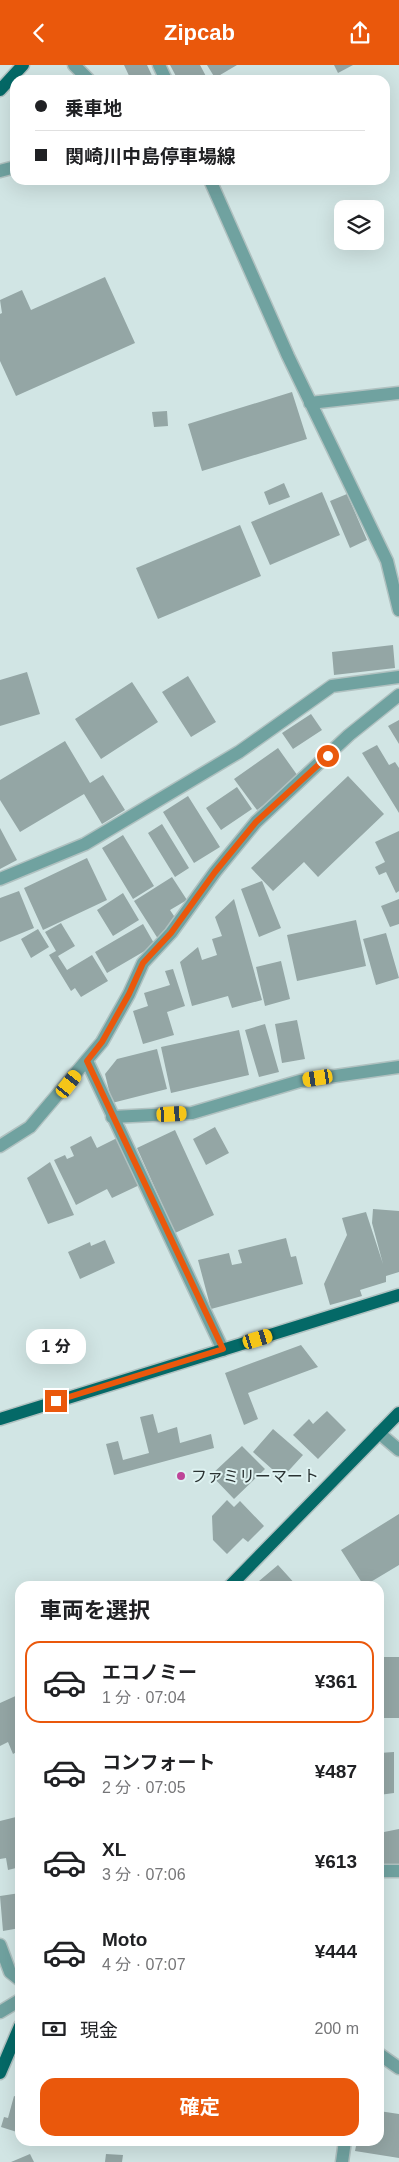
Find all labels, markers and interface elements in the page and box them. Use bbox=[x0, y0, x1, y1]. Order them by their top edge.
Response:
icon: back bbox=[25, 19, 53, 47]
icon: share bbox=[346, 19, 374, 47]
text: Zipcab bbox=[164, 20, 235, 45]
text: 乗車地 bbox=[65, 98, 122, 119]
text: 関崎川中島停車場線 bbox=[65, 146, 236, 167]
map controls bbox=[334, 200, 384, 250]
button: layers bbox=[334, 200, 384, 250]
route start bbox=[317, 745, 339, 767]
car bbox=[53, 1068, 84, 1100]
car bbox=[302, 1068, 333, 1088]
car bbox=[156, 1106, 187, 1122]
car bbox=[241, 1327, 274, 1351]
callout: 1 分 bbox=[26, 1329, 86, 1363]
text: 1 分 bbox=[41, 1338, 71, 1355]
route end bbox=[45, 1390, 67, 1412]
place label: ファミリーマート bbox=[191, 1468, 319, 1485]
marker: ファミリーマート bbox=[175, 1470, 187, 1482]
text: 車両を選択 bbox=[40, 1598, 150, 1623]
icon: car bbox=[42, 1660, 87, 1705]
text: エコノミー bbox=[102, 1662, 197, 1683]
text: ¥361 bbox=[315, 1671, 357, 1692]
text: 1 分 · 07:04 bbox=[102, 1689, 186, 1706]
icon: car bbox=[42, 1750, 87, 1795]
text: コンフォート bbox=[102, 1752, 215, 1773]
text: ¥487 bbox=[315, 1761, 357, 1782]
text: 2 分 · 07:05 bbox=[102, 1779, 186, 1796]
text: XL bbox=[102, 1839, 126, 1860]
icon: car bbox=[42, 1840, 87, 1885]
text: ¥613 bbox=[315, 1851, 357, 1872]
text: 3 分 · 07:06 bbox=[102, 1866, 186, 1883]
text: Moto bbox=[102, 1929, 147, 1950]
icon: car bbox=[42, 1930, 87, 1975]
text: ¥444 bbox=[315, 1941, 357, 1962]
text: 4 分 · 07:07 bbox=[102, 1956, 186, 1973]
icon: cash bbox=[40, 2015, 68, 2043]
text: 現金 bbox=[80, 2020, 118, 2041]
text: 200 m bbox=[315, 2020, 359, 2037]
button: 確定 bbox=[40, 2078, 359, 2136]

